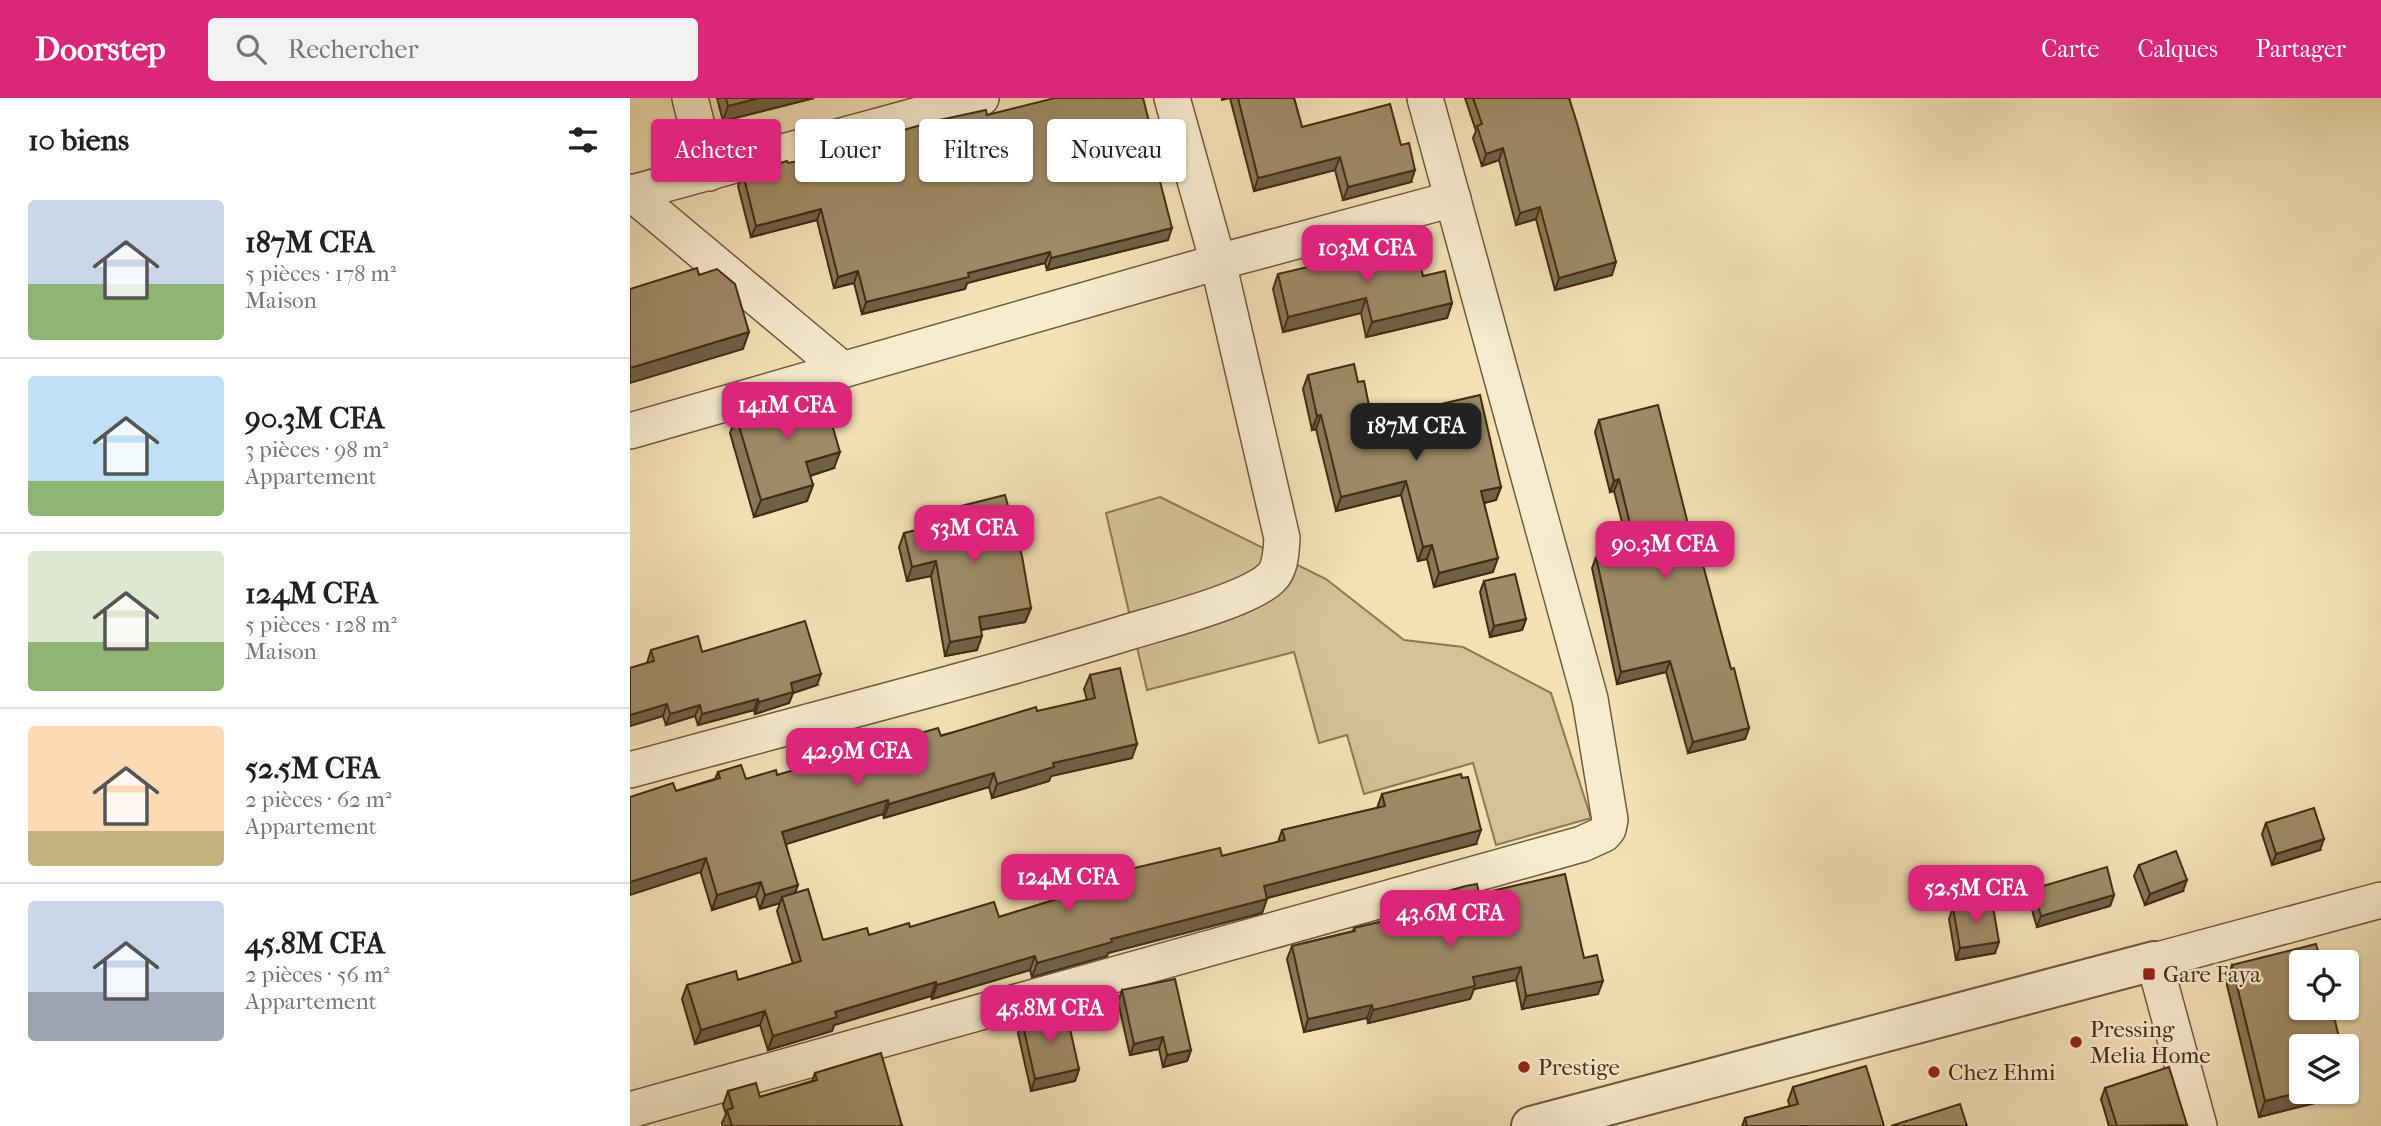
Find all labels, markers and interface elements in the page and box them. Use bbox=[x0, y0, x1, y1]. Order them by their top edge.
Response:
search box bbox=[208, 18, 698, 81]
text: Doorstep bbox=[35, 30, 166, 69]
icon: search bbox=[232, 30, 270, 68]
text: Rechercher bbox=[288, 34, 418, 65]
text: Carte bbox=[2041, 35, 2099, 63]
text: Calques bbox=[2137, 35, 2218, 63]
text: Partager bbox=[2256, 35, 2346, 63]
chip: Acheter bbox=[651, 119, 781, 182]
chip: Louer bbox=[795, 119, 905, 182]
chip: Filtres bbox=[919, 119, 1033, 182]
chip: Nouveau bbox=[1047, 119, 1186, 182]
icon: filters bbox=[564, 121, 602, 159]
text: 10 biens bbox=[28, 123, 129, 158]
text: 187M CFA bbox=[245, 225, 374, 260]
pin: 103M CFA bbox=[1295, 226, 1439, 285]
icon: home bbox=[84, 228, 168, 312]
text: 103M CFA bbox=[1318, 234, 1416, 261]
text: 5 pièces · 178 m² bbox=[245, 260, 396, 287]
text: Maison bbox=[245, 287, 317, 314]
pin: 141M CFA bbox=[715, 382, 859, 442]
text: 141M CFA bbox=[738, 391, 836, 418]
text: 90.3M CFA bbox=[245, 401, 385, 436]
icon: home bbox=[84, 404, 168, 488]
pin: 187M CFA bbox=[1344, 404, 1488, 463]
text: 187M CFA bbox=[1366, 412, 1466, 439]
text: 3 pièces · 98 m² bbox=[245, 436, 388, 463]
text: Appartement bbox=[245, 463, 377, 490]
pin: 53M CFA bbox=[909, 505, 1039, 565]
text: 53M CFA bbox=[930, 514, 1018, 541]
pin: 90.3M CFA bbox=[1585, 522, 1745, 581]
text: 90.3M CFA bbox=[1612, 530, 1718, 557]
text: 124M CFA bbox=[245, 576, 378, 611]
icon: home bbox=[84, 579, 168, 663]
text: 5 pièces · 128 m² bbox=[245, 611, 397, 638]
text: Maison bbox=[245, 638, 317, 665]
pin: 42.9M CFA bbox=[777, 728, 937, 788]
text: 42.9M CFA bbox=[802, 737, 912, 764]
text: 52.5M CFA bbox=[245, 751, 380, 786]
icon: home bbox=[84, 754, 168, 838]
text: 2 pièces · 62 m² bbox=[245, 786, 391, 813]
text: Appartement bbox=[245, 813, 377, 840]
pin: 124M CFA bbox=[996, 854, 1140, 914]
text: 124M CFA bbox=[1017, 863, 1119, 890]
pin: 52.5M CFA bbox=[1896, 866, 2056, 925]
text: 52.5M CFA bbox=[1924, 874, 2028, 901]
pin: 43.6M CFA bbox=[1370, 890, 1530, 950]
text: 43.6M CFA bbox=[1396, 899, 1504, 926]
text: 45.8M CFA bbox=[245, 926, 385, 961]
icon: home bbox=[84, 929, 168, 1013]
map controls bbox=[2289, 950, 2359, 1104]
button: locate bbox=[2289, 950, 2359, 1020]
text: 2 pièces · 56 m² bbox=[245, 961, 390, 988]
place label: Gare Faya bbox=[2163, 961, 2261, 988]
marker: Gare Faya bbox=[2141, 966, 2157, 982]
pin: 45.8M CFA bbox=[970, 986, 1130, 1045]
text: Appartement bbox=[245, 988, 377, 1015]
text: 45.8M CFA bbox=[996, 994, 1104, 1021]
place label: Pressing Melia Home bbox=[2090, 1016, 2211, 1069]
marker: Pressing Melia Home bbox=[2068, 1034, 2084, 1050]
button: layers bbox=[2289, 1034, 2359, 1104]
place label: Prestige bbox=[1538, 1054, 1620, 1081]
marker: Prestige bbox=[1516, 1059, 1532, 1075]
place label: Chez Ehmi bbox=[1948, 1059, 2056, 1086]
marker: Chez Ehmi bbox=[1926, 1064, 1942, 1080]

